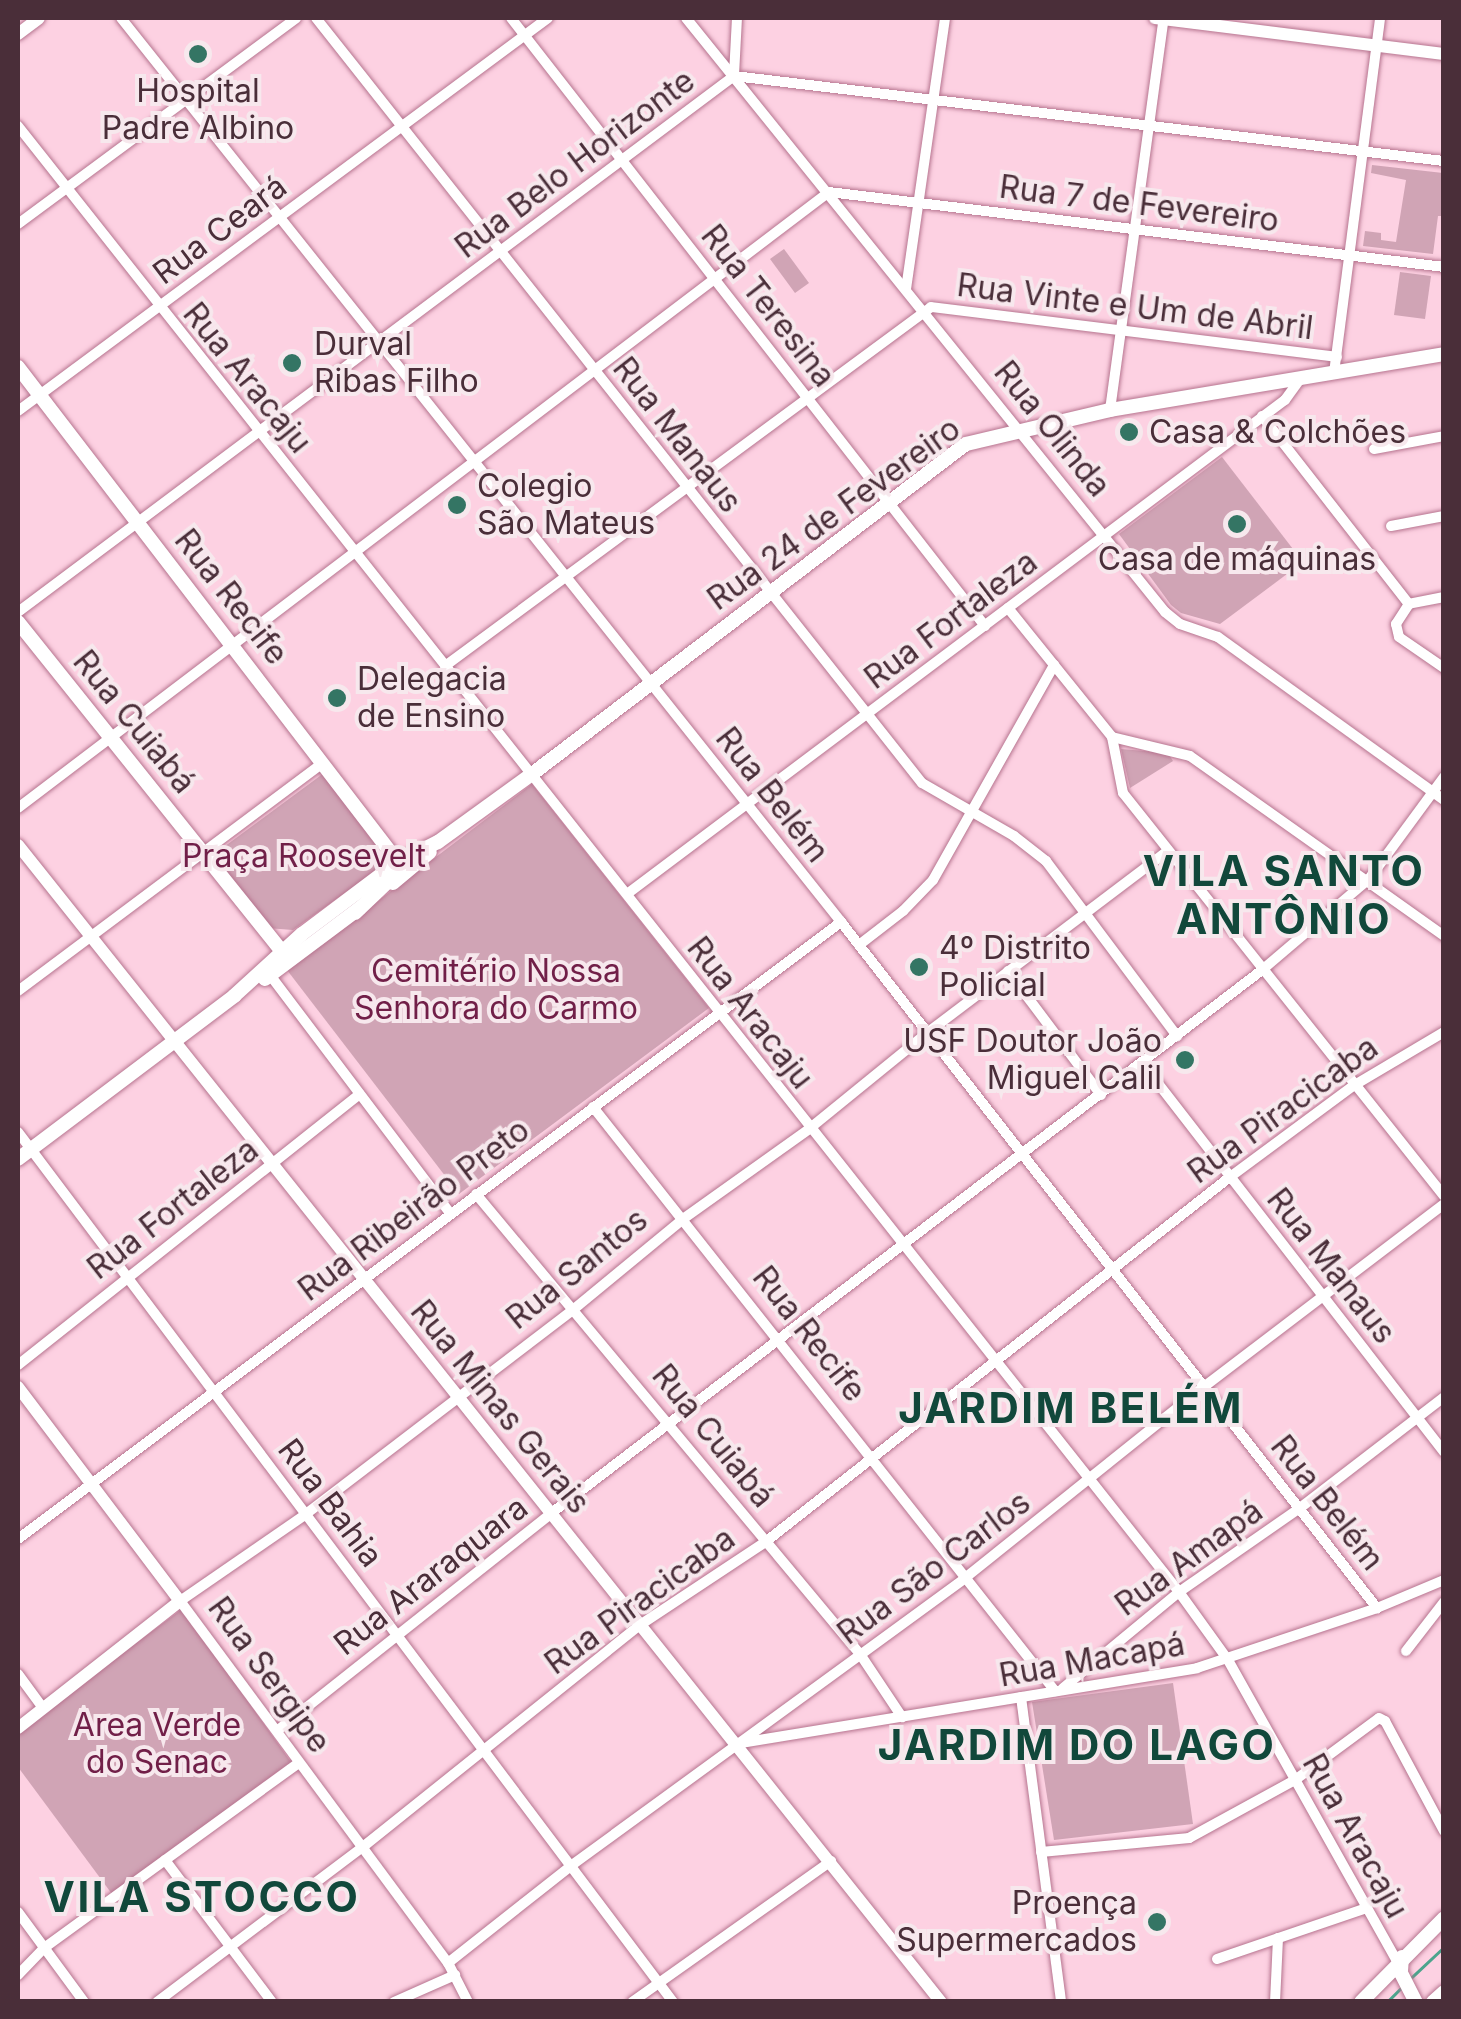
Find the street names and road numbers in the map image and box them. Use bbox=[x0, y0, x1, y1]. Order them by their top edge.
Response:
street label: Rua Belo Horizonte bbox=[448, 62, 702, 266]
street label: Rua Ceará bbox=[146, 167, 294, 293]
street label: Rua 7 de Fevereiro bbox=[997, 168, 1281, 240]
street label: Rua Teresina bbox=[693, 217, 843, 395]
street label: Rua Vinte e Um de Abril bbox=[955, 266, 1315, 348]
street label: Rua Aracaju bbox=[175, 295, 319, 461]
street label: Rua Manaus bbox=[605, 350, 749, 520]
street label: Rua Olinda bbox=[986, 354, 1118, 504]
street label: Rua 24 de Fevereiro bbox=[700, 410, 968, 618]
street label: Rua Recife bbox=[166, 522, 296, 672]
street label: Rua Fortaleza bbox=[857, 543, 1045, 697]
street label: Rua Cuiabá bbox=[65, 643, 203, 801]
street label: Rua Belém bbox=[707, 720, 837, 870]
street label: Rua Aracaju bbox=[679, 930, 821, 1096]
street label: Rua Piracicaba bbox=[1181, 1028, 1385, 1192]
street label: Rua Ribeirão Preto bbox=[291, 1111, 537, 1309]
street label: Rua Fortaleza bbox=[80, 1130, 266, 1288]
street label: Rua Manaus bbox=[1259, 1181, 1403, 1351]
street label: Rua Santos bbox=[499, 1201, 655, 1337]
street label: Rua Recife bbox=[744, 1259, 874, 1409]
street label: Rua Minas Gerais bbox=[402, 1293, 598, 1521]
street label: Rua Cuiabá bbox=[644, 1357, 782, 1515]
street label: Rua Belém bbox=[1262, 1428, 1392, 1578]
street label: Rua Bahia bbox=[270, 1432, 390, 1574]
street label: Rua São Carlos bbox=[830, 1483, 1038, 1653]
street label: Rua Araraquara bbox=[327, 1489, 535, 1663]
street label: Rua Amapá bbox=[1108, 1492, 1270, 1624]
street label: Rua Piracicaba bbox=[538, 1519, 742, 1683]
street label: Rua Sergipe bbox=[200, 1590, 338, 1760]
street label: Rua Macapá bbox=[996, 1625, 1188, 1695]
street label: Rua Aracaju bbox=[1294, 1747, 1416, 1925]

